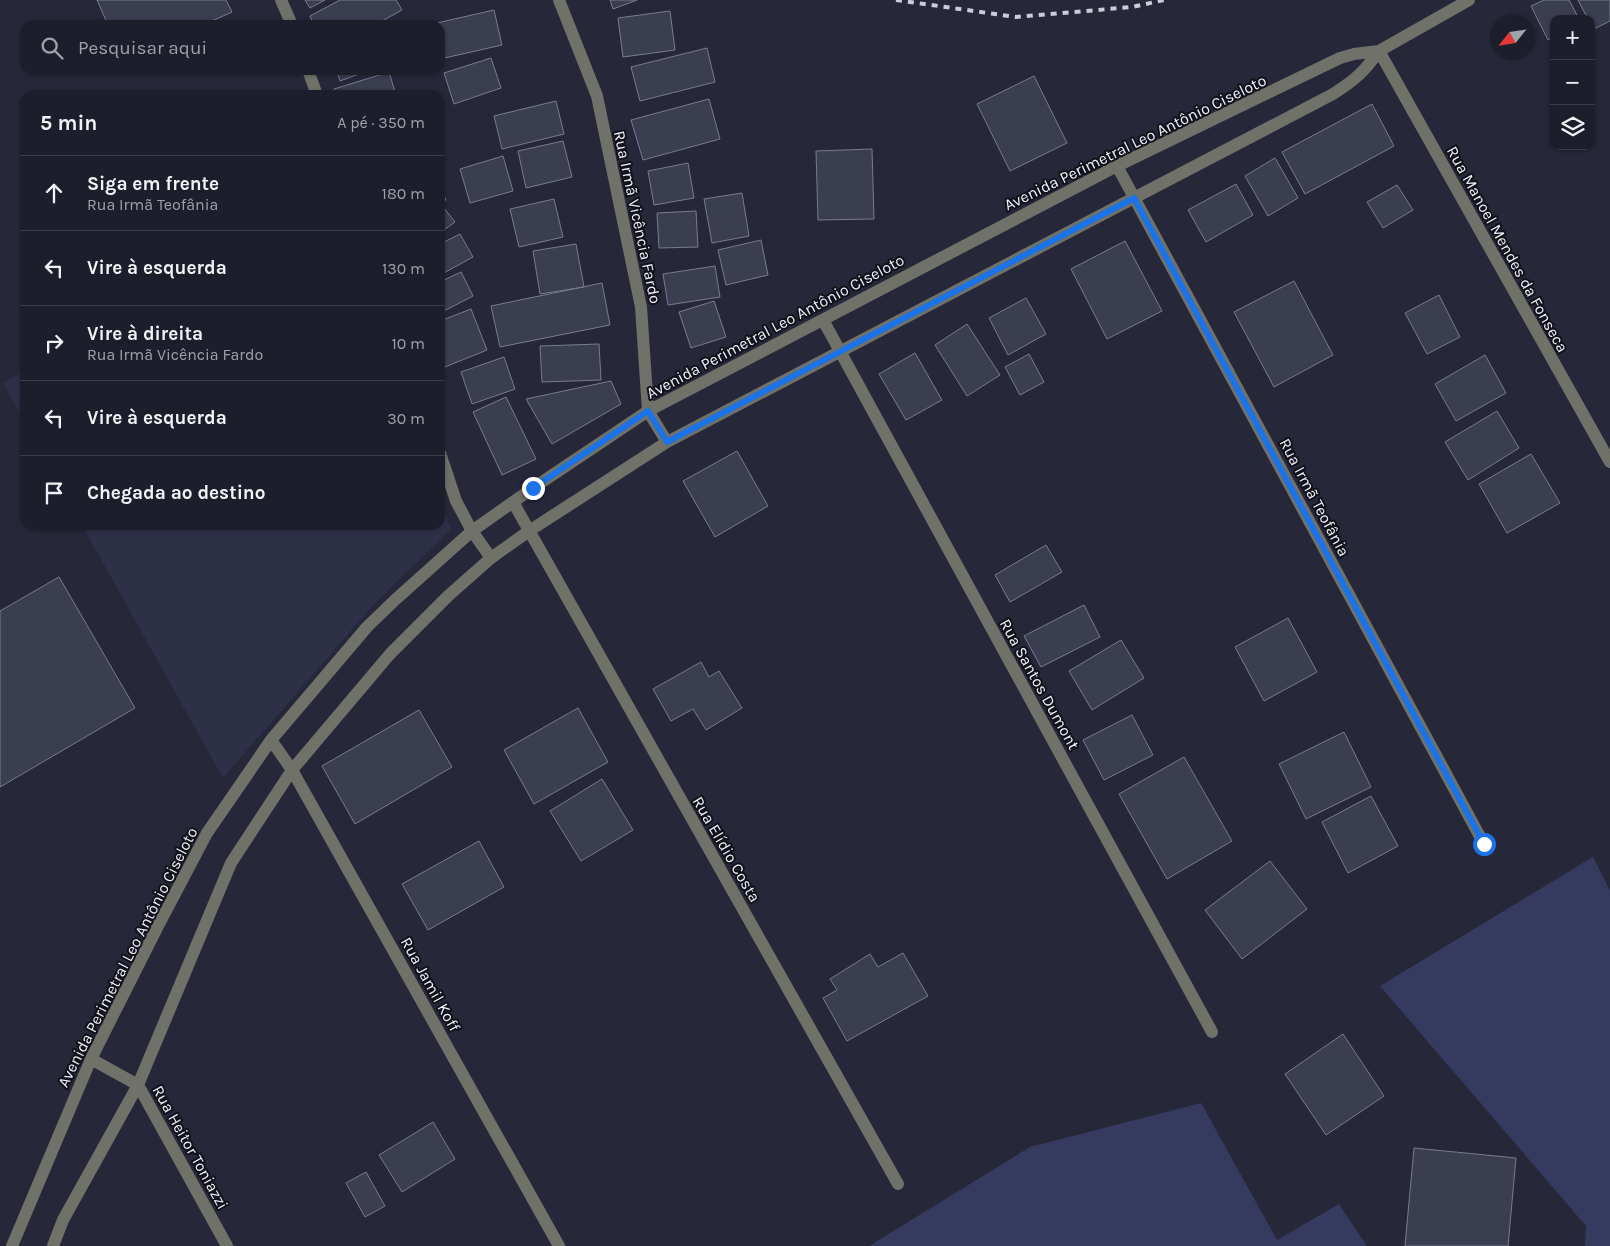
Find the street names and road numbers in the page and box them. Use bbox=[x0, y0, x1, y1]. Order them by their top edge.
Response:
street label: Avenida Perimetral Leo Antônio Ciseloto bbox=[1001, 70, 1269, 214]
street label: Rua Irmã Vicência Fardo bbox=[610, 129, 665, 305]
street label: Rua Manoel Mendes da Fonseca bbox=[1443, 143, 1572, 356]
street label: Avenida Perimetral Leo Antônio Ciseloto bbox=[643, 250, 907, 403]
street label: Rua Irmã Teofânia bbox=[1275, 435, 1354, 560]
street label: Rua Santos Dumont bbox=[996, 615, 1083, 753]
street label: Rua Elídio Costa bbox=[689, 793, 765, 905]
street label: Avenida Perimetral Leo Antônio Ciseloto bbox=[53, 824, 202, 1090]
street label: Rua Jamil Koff bbox=[397, 934, 465, 1035]
street label: Rua Heitor Toniazzi bbox=[149, 1082, 233, 1213]

